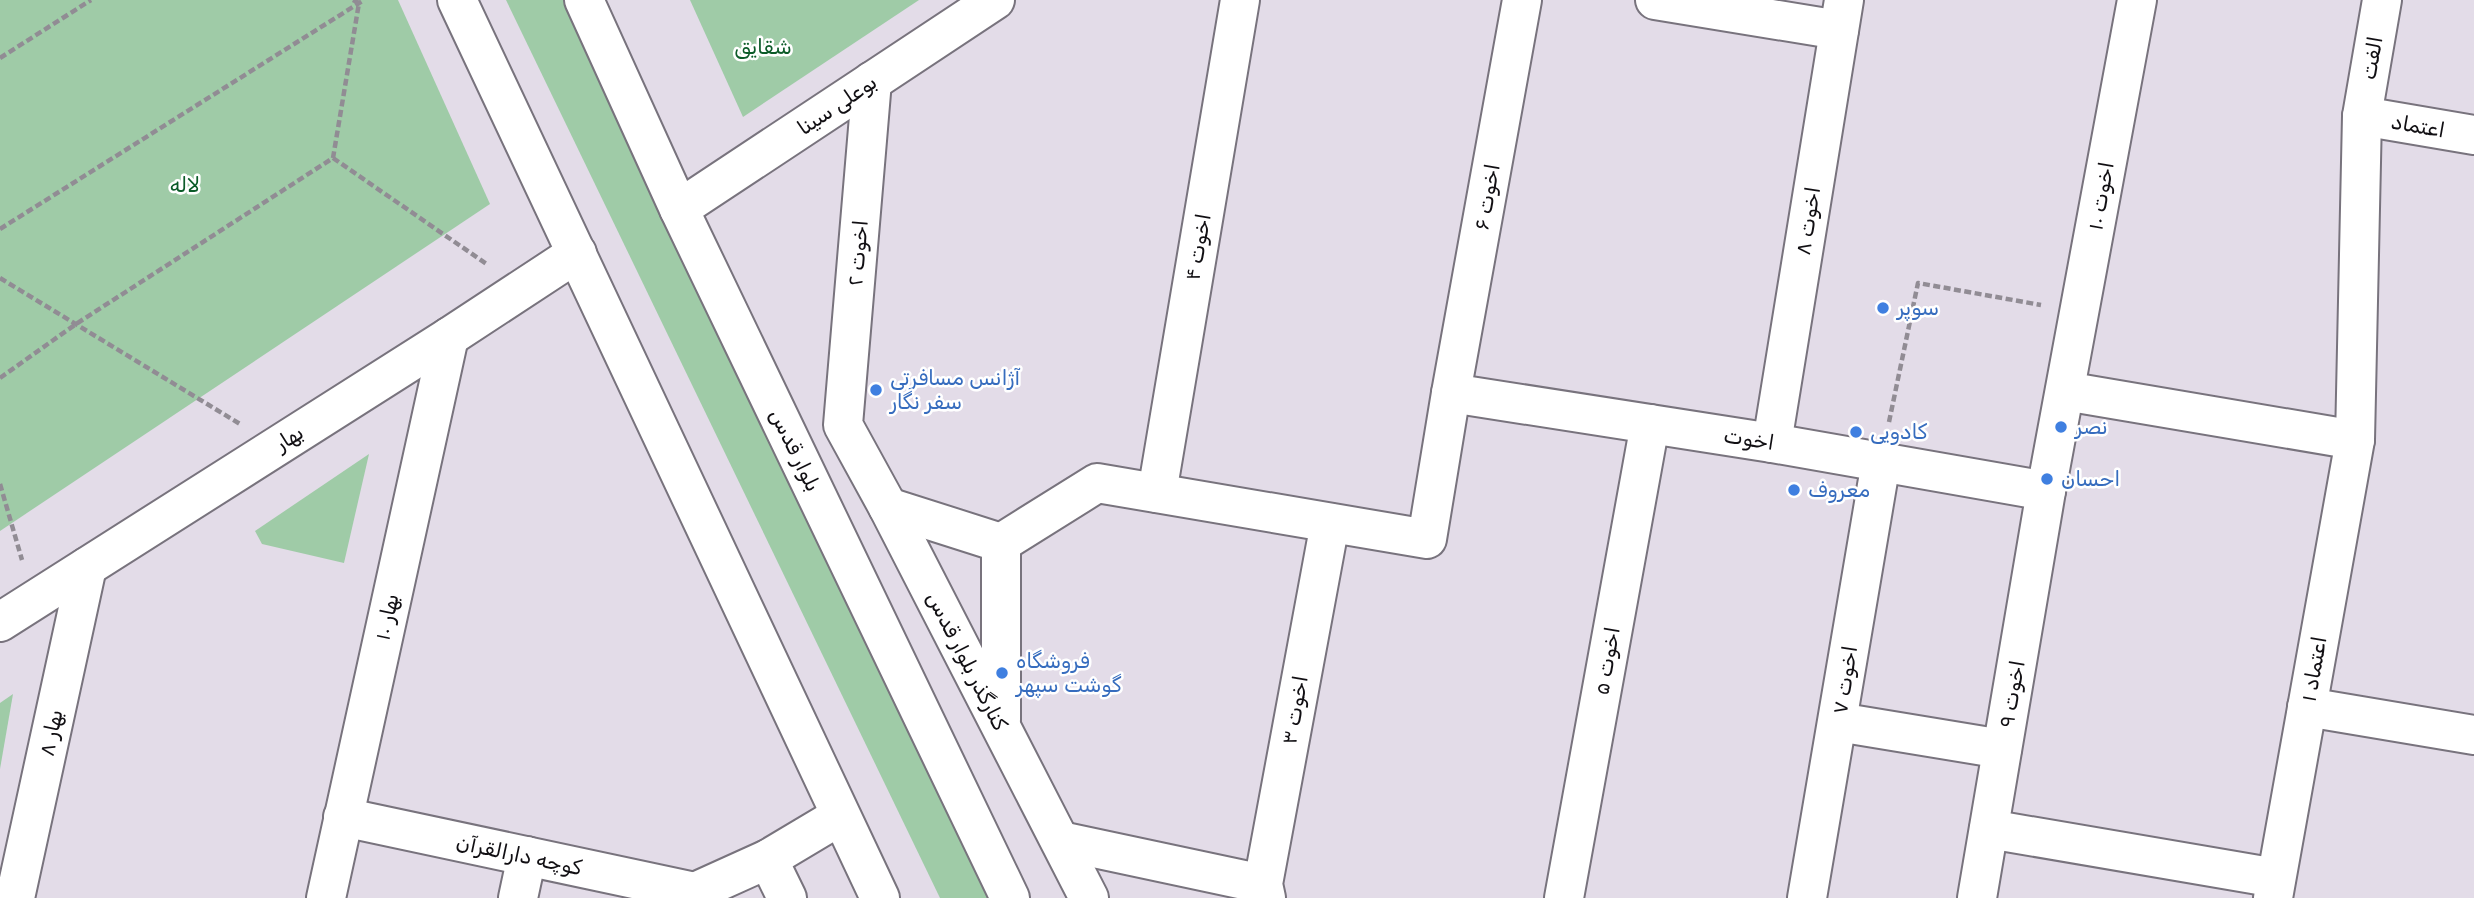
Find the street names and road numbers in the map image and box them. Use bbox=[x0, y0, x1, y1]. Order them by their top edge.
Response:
street label: الفت bbox=[2355, 34, 2388, 82]
street label: بوعلی سینا bbox=[792, 69, 881, 140]
street label: اعتماد bbox=[2389, 108, 2447, 143]
street label: اخوت ۱۰ bbox=[2082, 160, 2119, 232]
street label: اخوت ۶ bbox=[1468, 162, 1505, 232]
street label: اخوت ۸ bbox=[1790, 185, 1825, 257]
street label: اخوت ۴ bbox=[1179, 211, 1216, 282]
street label: اخوت ۲ bbox=[842, 219, 873, 287]
street label: بلوار قدس bbox=[765, 404, 826, 495]
street label: بهار bbox=[268, 419, 308, 457]
street label: اخوت bbox=[1722, 422, 1776, 455]
street label: کنارگذر بلوار قدس bbox=[922, 587, 1013, 735]
street label: بهار ۱۰ bbox=[369, 591, 404, 643]
street label: اخوت ۵ bbox=[1588, 625, 1625, 697]
street label: اعتماد ۱ bbox=[2295, 634, 2332, 704]
street label: اخوت ۷ bbox=[1827, 644, 1862, 716]
street label: اخوت ۹ bbox=[1993, 658, 2030, 730]
street label: اخوت ۳ bbox=[1276, 674, 1313, 746]
street label: بهار ۸ bbox=[33, 707, 68, 759]
street label: کوچه دارالقرآن bbox=[454, 829, 585, 881]

